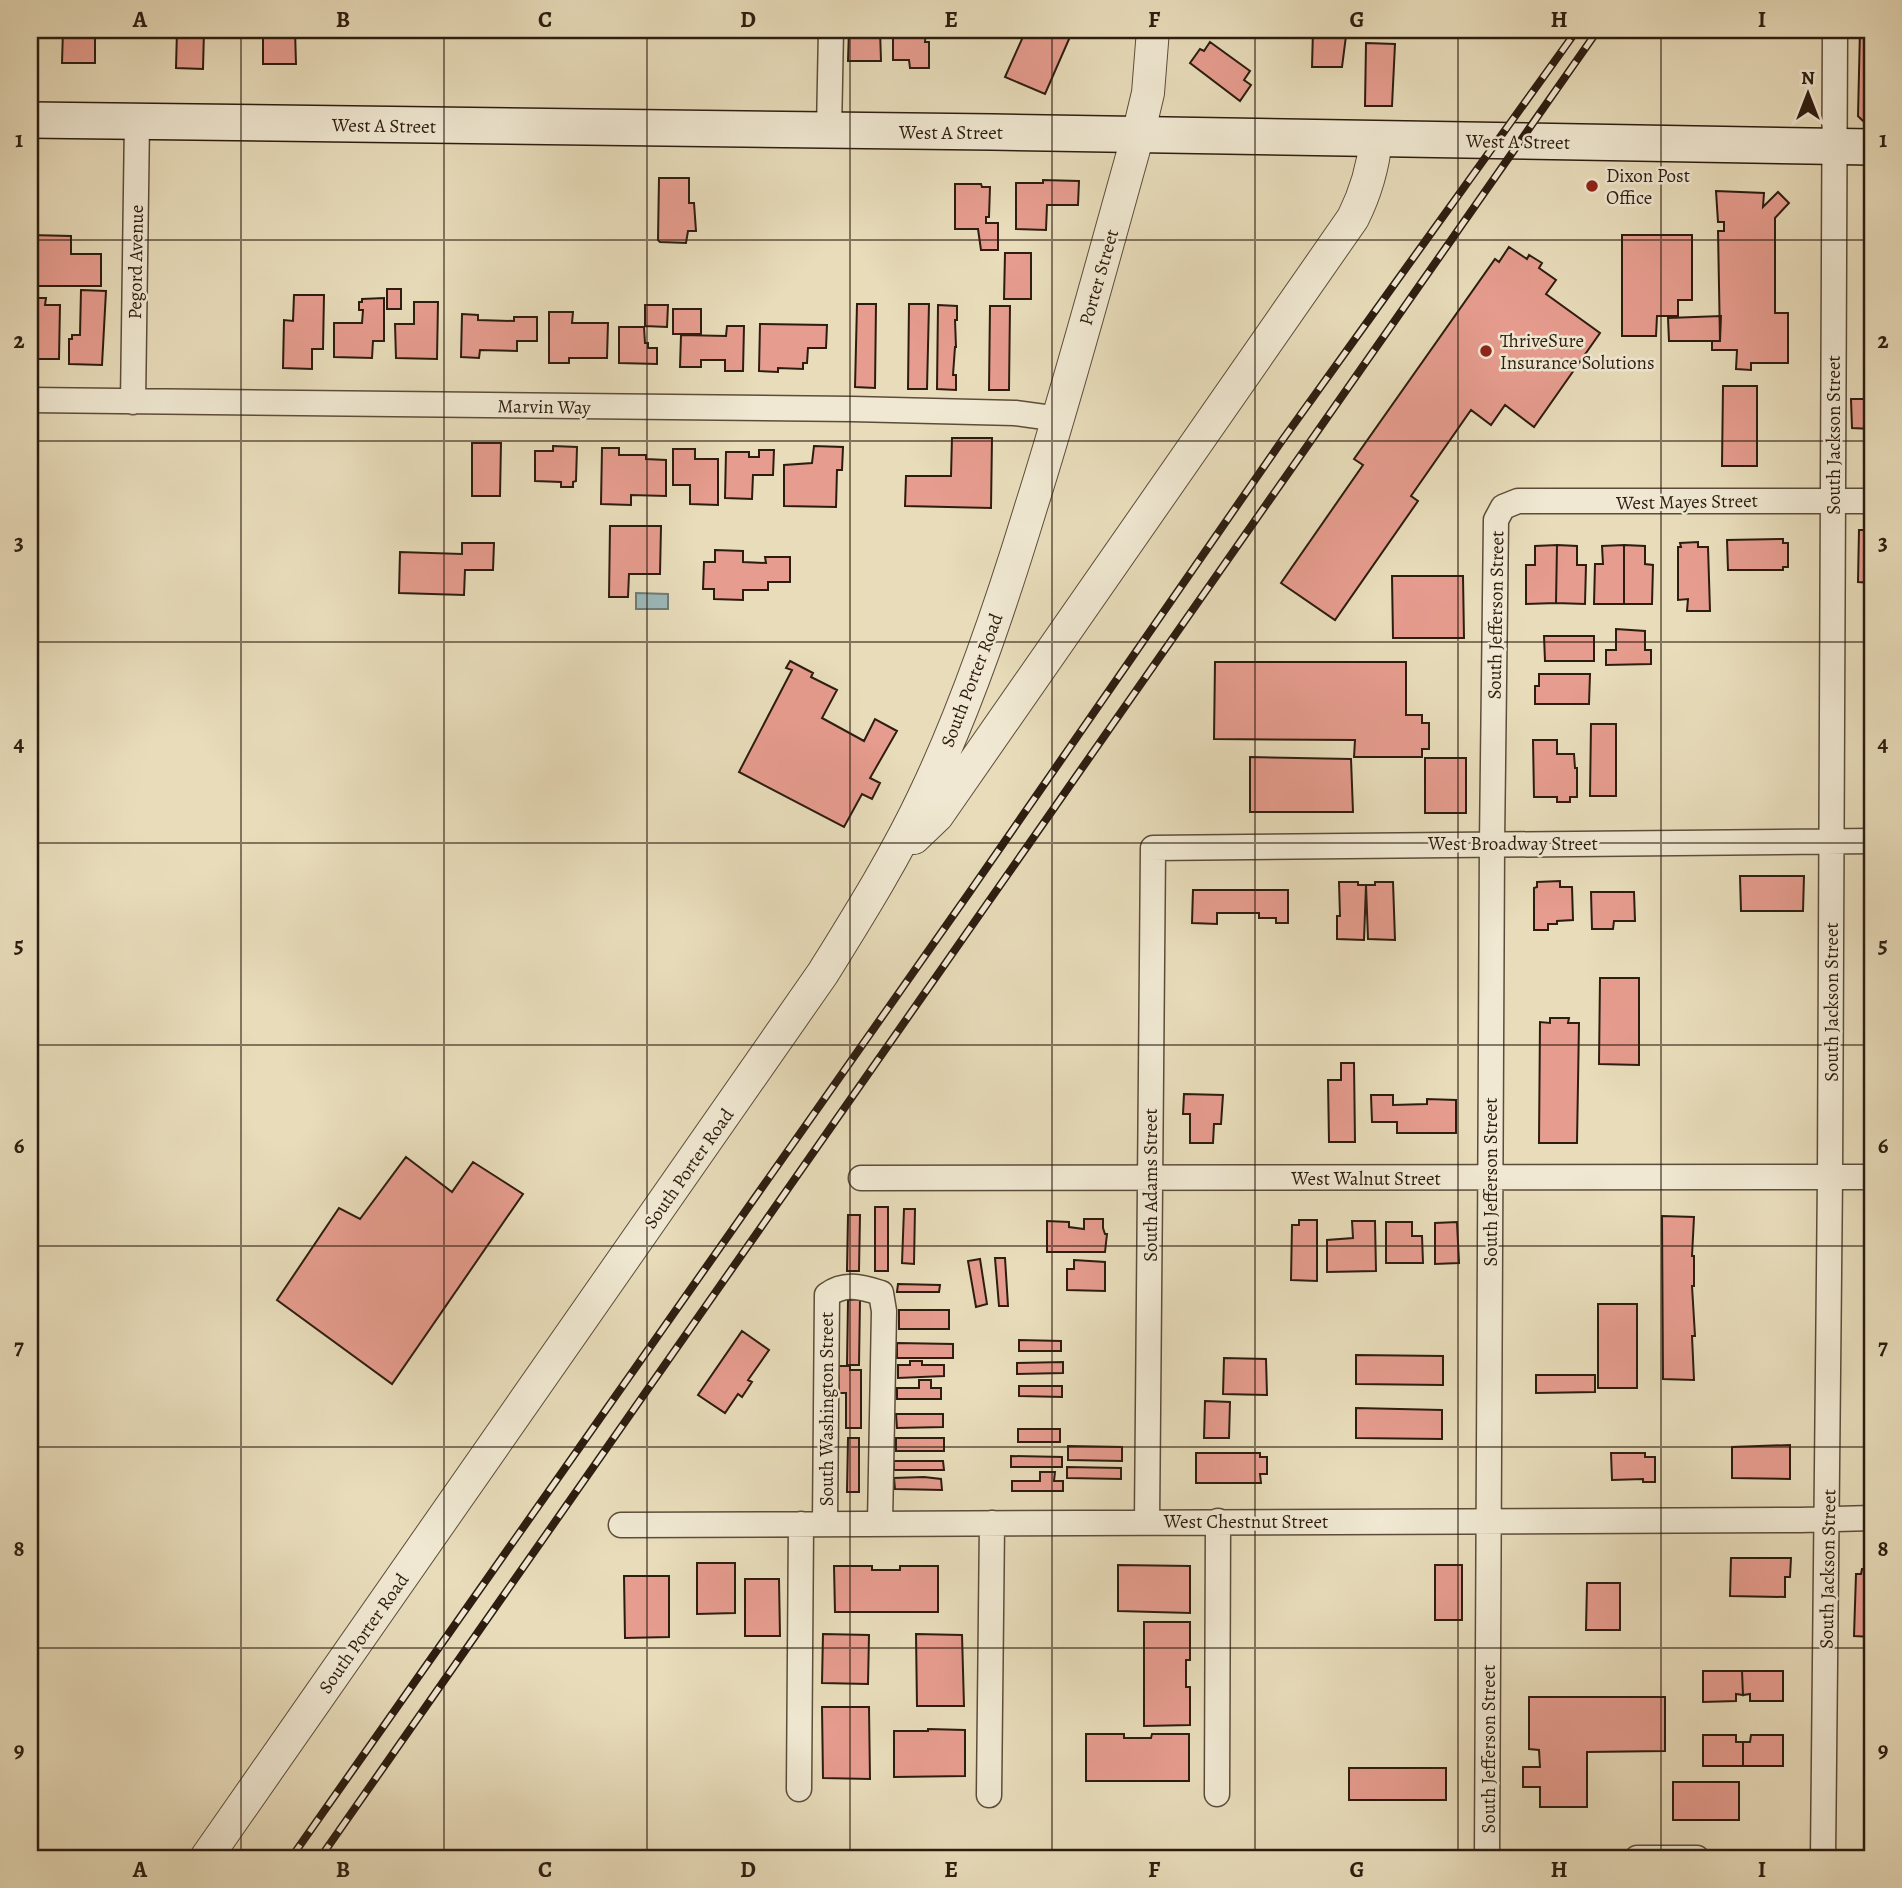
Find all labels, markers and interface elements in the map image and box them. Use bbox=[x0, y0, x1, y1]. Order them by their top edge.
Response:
text: A bbox=[132, 4, 148, 35]
text: B bbox=[336, 4, 350, 35]
text: C bbox=[538, 4, 552, 35]
text: D bbox=[740, 4, 756, 35]
text: E bbox=[944, 4, 958, 35]
text: F bbox=[1148, 4, 1161, 35]
text: G bbox=[1349, 4, 1365, 35]
text: H bbox=[1550, 4, 1568, 35]
text: I bbox=[1758, 4, 1766, 35]
north arrow bbox=[1772, 60, 1842, 130]
text: N bbox=[1801, 65, 1815, 91]
street label: West A Street bbox=[331, 112, 436, 140]
street label: West A Street bbox=[898, 120, 1003, 146]
text: 1 bbox=[15, 124, 23, 155]
text: 1 bbox=[1879, 124, 1887, 155]
street label: West A Street bbox=[1465, 128, 1570, 156]
place label: Dixon Post Office bbox=[1606, 163, 1690, 211]
marker: Dixon Post Office bbox=[1584, 178, 1600, 194]
street label: Pegord Avenue bbox=[122, 205, 150, 320]
street label: Porter Street bbox=[1073, 226, 1125, 328]
text: 2 bbox=[13, 325, 25, 356]
text: 2 bbox=[1877, 325, 1889, 356]
place label: ThriveSure Insurance Solutions bbox=[1500, 328, 1655, 376]
marker: ThriveSure Insurance Solutions bbox=[1478, 343, 1494, 359]
street label: South Jackson Street bbox=[1821, 355, 1847, 515]
street label: Marvin Way bbox=[497, 393, 591, 421]
street label: West Mayes Street bbox=[1615, 488, 1758, 516]
text: 3 bbox=[14, 527, 24, 558]
text: 3 bbox=[1878, 527, 1888, 558]
street label: South Jefferson Street bbox=[1482, 530, 1510, 700]
street label: South Porter Road bbox=[934, 609, 1010, 751]
text: 4 bbox=[14, 728, 25, 759]
text: 4 bbox=[1878, 728, 1889, 759]
street label: West Broadway Street bbox=[1427, 831, 1598, 857]
street label: South Jackson Street bbox=[1819, 922, 1845, 1082]
text: 5 bbox=[14, 929, 24, 960]
text: 5 bbox=[1878, 929, 1888, 960]
street label: South Jefferson Street bbox=[1478, 1098, 1504, 1267]
street label: South Porter Road bbox=[638, 1103, 740, 1234]
street label: South Adams Street bbox=[1138, 1108, 1164, 1262]
text: 6 bbox=[14, 1130, 25, 1161]
text: 6 bbox=[1878, 1130, 1889, 1161]
street label: West Walnut Street bbox=[1290, 1166, 1441, 1192]
street label: South Washington Street bbox=[814, 1312, 840, 1506]
text: 7 bbox=[14, 1331, 24, 1362]
text: 7 bbox=[1878, 1331, 1888, 1362]
street label: South Jackson Street bbox=[1814, 1489, 1842, 1649]
street label: West Chestnut Street bbox=[1163, 1509, 1328, 1535]
text: 8 bbox=[13, 1533, 25, 1564]
text: 8 bbox=[1877, 1533, 1889, 1564]
street label: South Porter Road bbox=[313, 1568, 415, 1699]
street label: South Jefferson Street bbox=[1476, 1665, 1502, 1834]
text: 9 bbox=[14, 1734, 24, 1765]
text: 9 bbox=[1878, 1734, 1888, 1765]
text: A bbox=[132, 1854, 148, 1885]
text: B bbox=[336, 1854, 350, 1885]
text: C bbox=[538, 1854, 552, 1885]
text: D bbox=[740, 1854, 756, 1885]
text: E bbox=[944, 1854, 958, 1885]
text: F bbox=[1148, 1854, 1161, 1885]
text: G bbox=[1349, 1854, 1365, 1885]
text: H bbox=[1550, 1854, 1568, 1885]
text: I bbox=[1758, 1854, 1766, 1885]

